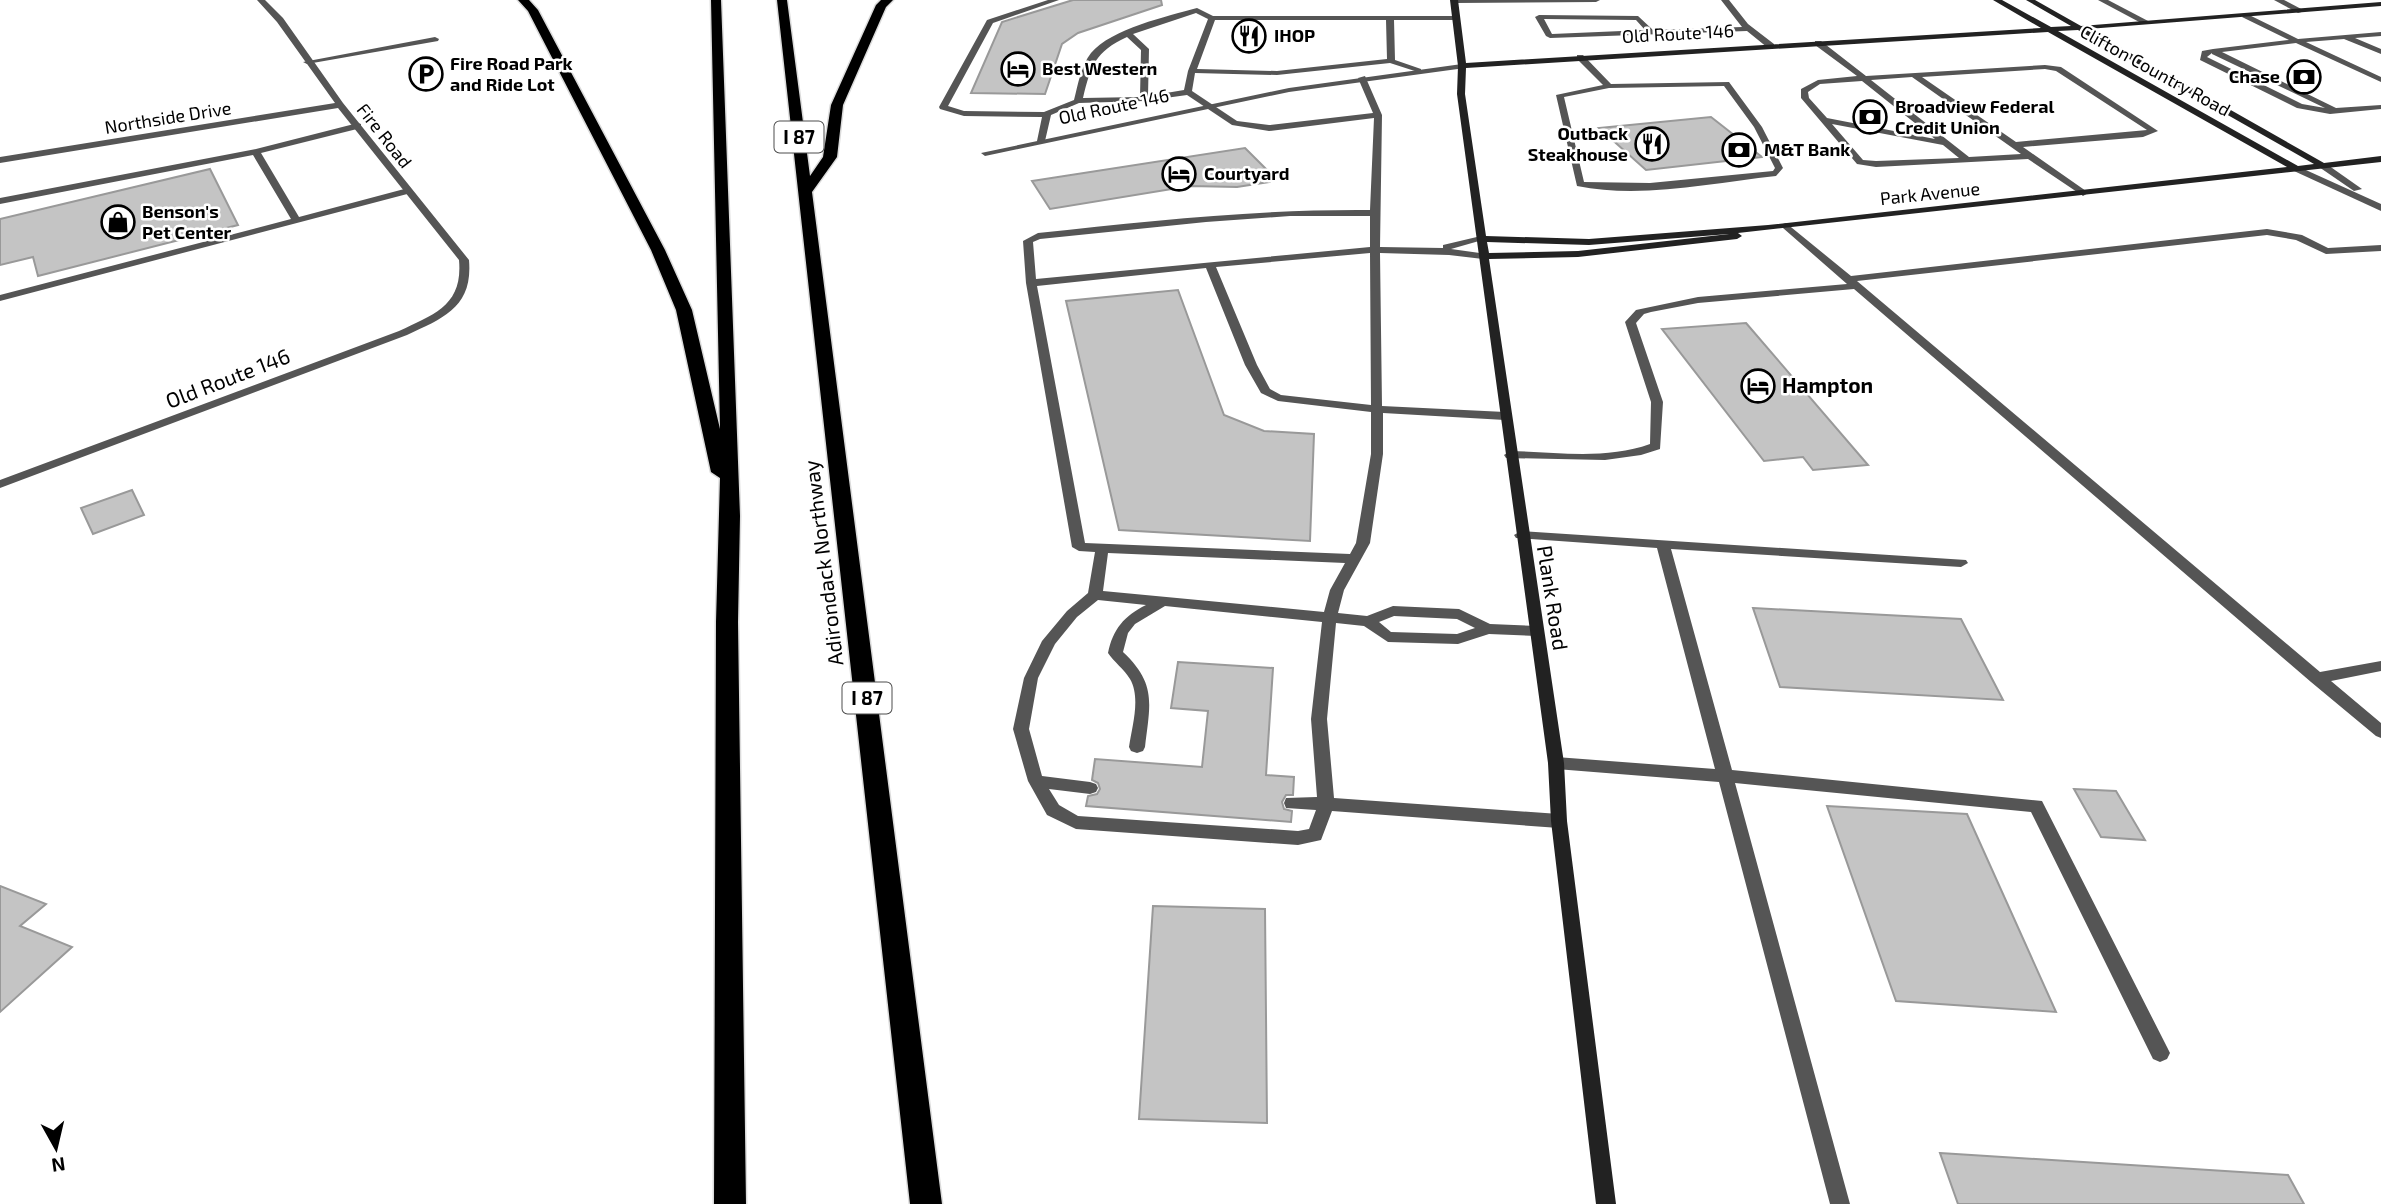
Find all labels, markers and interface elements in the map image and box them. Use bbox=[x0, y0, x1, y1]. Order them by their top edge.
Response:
restaurant icon: IHOP bbox=[1230, 17, 1268, 55]
street label: Old Route 146 bbox=[1621, 19, 1735, 47]
street label: Clifton Country Road bbox=[2077, 20, 2234, 121]
place label: IHOP bbox=[1274, 24, 1315, 46]
hotel icon: Best Western bbox=[999, 50, 1037, 88]
place label: Fire Road Park and Ride Lot bbox=[450, 52, 573, 95]
parking icon: Fire Road Park and Ride Lot bbox=[407, 55, 445, 93]
place label: Best Western bbox=[1042, 57, 1157, 79]
bank icon: Chase bbox=[2285, 58, 2323, 96]
place label: Chase bbox=[2229, 65, 2280, 87]
street label: Old Route 146 bbox=[1057, 84, 1171, 128]
place label: Broadview Federal Credit Union bbox=[1895, 95, 2054, 138]
street label: Northside Drive bbox=[103, 96, 233, 138]
bank icon: Broadview Federal Credit Union bbox=[1851, 98, 1889, 136]
street label: Fire Road bbox=[353, 99, 417, 172]
road number: I 87 bbox=[774, 122, 824, 153]
place label: Outback Steakhouse bbox=[1528, 122, 1628, 165]
restaurant icon: Outback Steakhouse bbox=[1633, 125, 1671, 163]
bank icon: M&T Bank bbox=[1720, 131, 1758, 169]
place label: M&T Bank bbox=[1764, 138, 1850, 160]
hotel icon: Courtyard bbox=[1160, 155, 1198, 193]
place label: Courtyard bbox=[1204, 162, 1290, 184]
street label: Park Avenue bbox=[1879, 177, 1981, 209]
place label: Benson's Pet Center bbox=[142, 200, 232, 243]
shop icon: Benson's Pet Center bbox=[99, 203, 137, 241]
street label: Old Route 146 bbox=[162, 342, 293, 413]
hotel icon: Hampton bbox=[1739, 367, 1777, 405]
place label: Hampton bbox=[1782, 372, 1873, 397]
street label: Adirondack Northway bbox=[798, 459, 848, 667]
street label: Plank Road bbox=[1533, 544, 1574, 652]
road number: I 87 bbox=[842, 682, 892, 713]
north arrow bbox=[21, 1113, 91, 1183]
text: N bbox=[50, 1153, 67, 1178]

